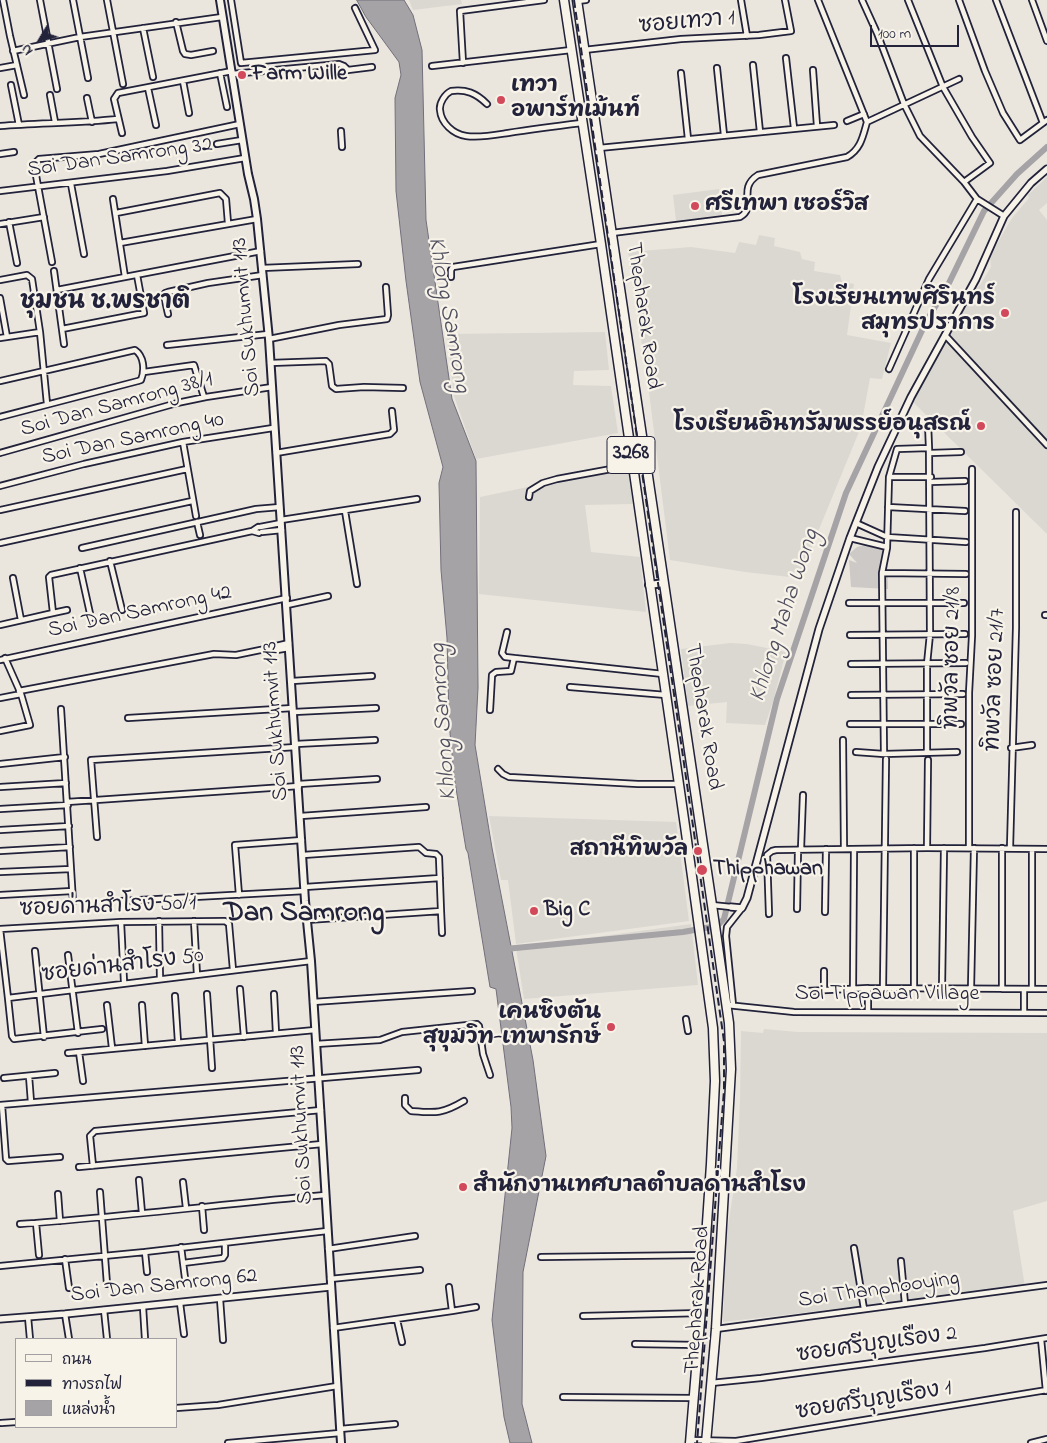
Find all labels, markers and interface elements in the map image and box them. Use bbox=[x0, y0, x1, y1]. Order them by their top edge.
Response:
street label: ซอยเทวา 1 bbox=[638, 7, 736, 41]
north arrow bbox=[15, 15, 65, 65]
scale bar bbox=[872, 15, 961, 47]
text: 100 m bbox=[878, 23, 911, 45]
text: N bbox=[16, 39, 39, 59]
place label: Farm Wille bbox=[252, 62, 347, 88]
marker: Farm Wille bbox=[236, 69, 248, 81]
place label: เทวา อพาร์ทเม้นท์ bbox=[511, 74, 640, 125]
marker: เทวา อพาร์ทเม้นท์ bbox=[495, 94, 507, 106]
street label: Soi Dan Samrong 32 bbox=[26, 133, 214, 185]
place label: ศรีเทพา เซอร์วิส bbox=[705, 193, 868, 219]
marker: ศรีเทพา เซอร์วิส bbox=[689, 200, 701, 212]
water label: Khlong Samrong bbox=[419, 235, 475, 395]
street label: Soi Sukhumvit 113 bbox=[228, 236, 268, 398]
street label: Thepharak Road bbox=[619, 241, 665, 391]
place label: โรงเรียนเทพศิรินทร์ สมุทรปราการ bbox=[793, 287, 995, 338]
district label: ชุมชน ช.พรชาติ bbox=[20, 290, 190, 318]
marker: โรงเรียนเทพศิรินทร์ สมุทรปราการ bbox=[999, 307, 1011, 319]
street label: Soi Dan Samrong 38/1 bbox=[18, 368, 216, 444]
street label: Soi Dan Samrong 40 bbox=[40, 408, 226, 472]
place label: โรงเรียนอินทรัมพรรย์อนุสรณ์ bbox=[674, 413, 971, 439]
marker: โรงเรียนอินทรัมพรรย์อนุสรณ์ bbox=[975, 420, 987, 432]
road number: 3268 bbox=[607, 436, 655, 474]
water label: Khlong Maha Wong bbox=[745, 526, 827, 706]
street label: Soi Dan Samrong 42 bbox=[46, 581, 234, 645]
street label: ทิพวัล ซอย 21/8 bbox=[940, 586, 968, 730]
street label: ทิพวัล ซอย 21/7 bbox=[981, 608, 1013, 752]
street label: Soi Sukhumvit 113 bbox=[258, 640, 296, 802]
water label: Khlong Samrong bbox=[425, 642, 465, 802]
street label: Thepharak Road bbox=[677, 642, 727, 792]
place label: สถานีทิพวัล bbox=[570, 838, 688, 864]
marker: สถานีทิพวัล bbox=[692, 845, 704, 857]
place label: Thipphawan bbox=[713, 857, 823, 883]
marker: Thipphawan bbox=[695, 863, 709, 877]
street label: ซอยด่านสำโรง 50/1 bbox=[19, 892, 197, 924]
district label: Dan Samrong bbox=[224, 898, 384, 932]
place label: Big C bbox=[544, 898, 590, 924]
marker: Big C bbox=[528, 905, 540, 917]
street label: ซอยด่านสำโรง 50 bbox=[41, 944, 205, 990]
street label: Soi Tippawan Village bbox=[795, 982, 979, 1008]
place label: เคนซิงตัน สุขุมวิท-เทพารักษ์ bbox=[423, 1001, 601, 1052]
marker: เคนซิงตัน สุขุมวิท-เทพารักษ์ bbox=[605, 1021, 617, 1033]
street label: Soi Sukhumvit 113 bbox=[286, 1045, 320, 1205]
place label: สำนักงานเทศบาลตำบลด่านสำโรง bbox=[473, 1174, 806, 1200]
marker: สำนักงานเทศบาลตำบลด่านสำโรง bbox=[457, 1181, 469, 1193]
street label: Thepharak Road bbox=[681, 1225, 717, 1375]
street label: Soi Dan Samrong 62 bbox=[69, 1264, 259, 1310]
street label: Soi Thanphooying bbox=[797, 1267, 961, 1315]
street label: ซอยศรีบุญเรือง 2 bbox=[795, 1322, 959, 1370]
legend bbox=[15, 1338, 178, 1428]
text: ถนน bbox=[62, 1349, 91, 1371]
text: ทางรถไฟ bbox=[62, 1374, 122, 1396]
street label: ซอยศรีบุญเรือง 1 bbox=[794, 1377, 954, 1427]
text: แหล่งน้ำ bbox=[62, 1399, 116, 1421]

